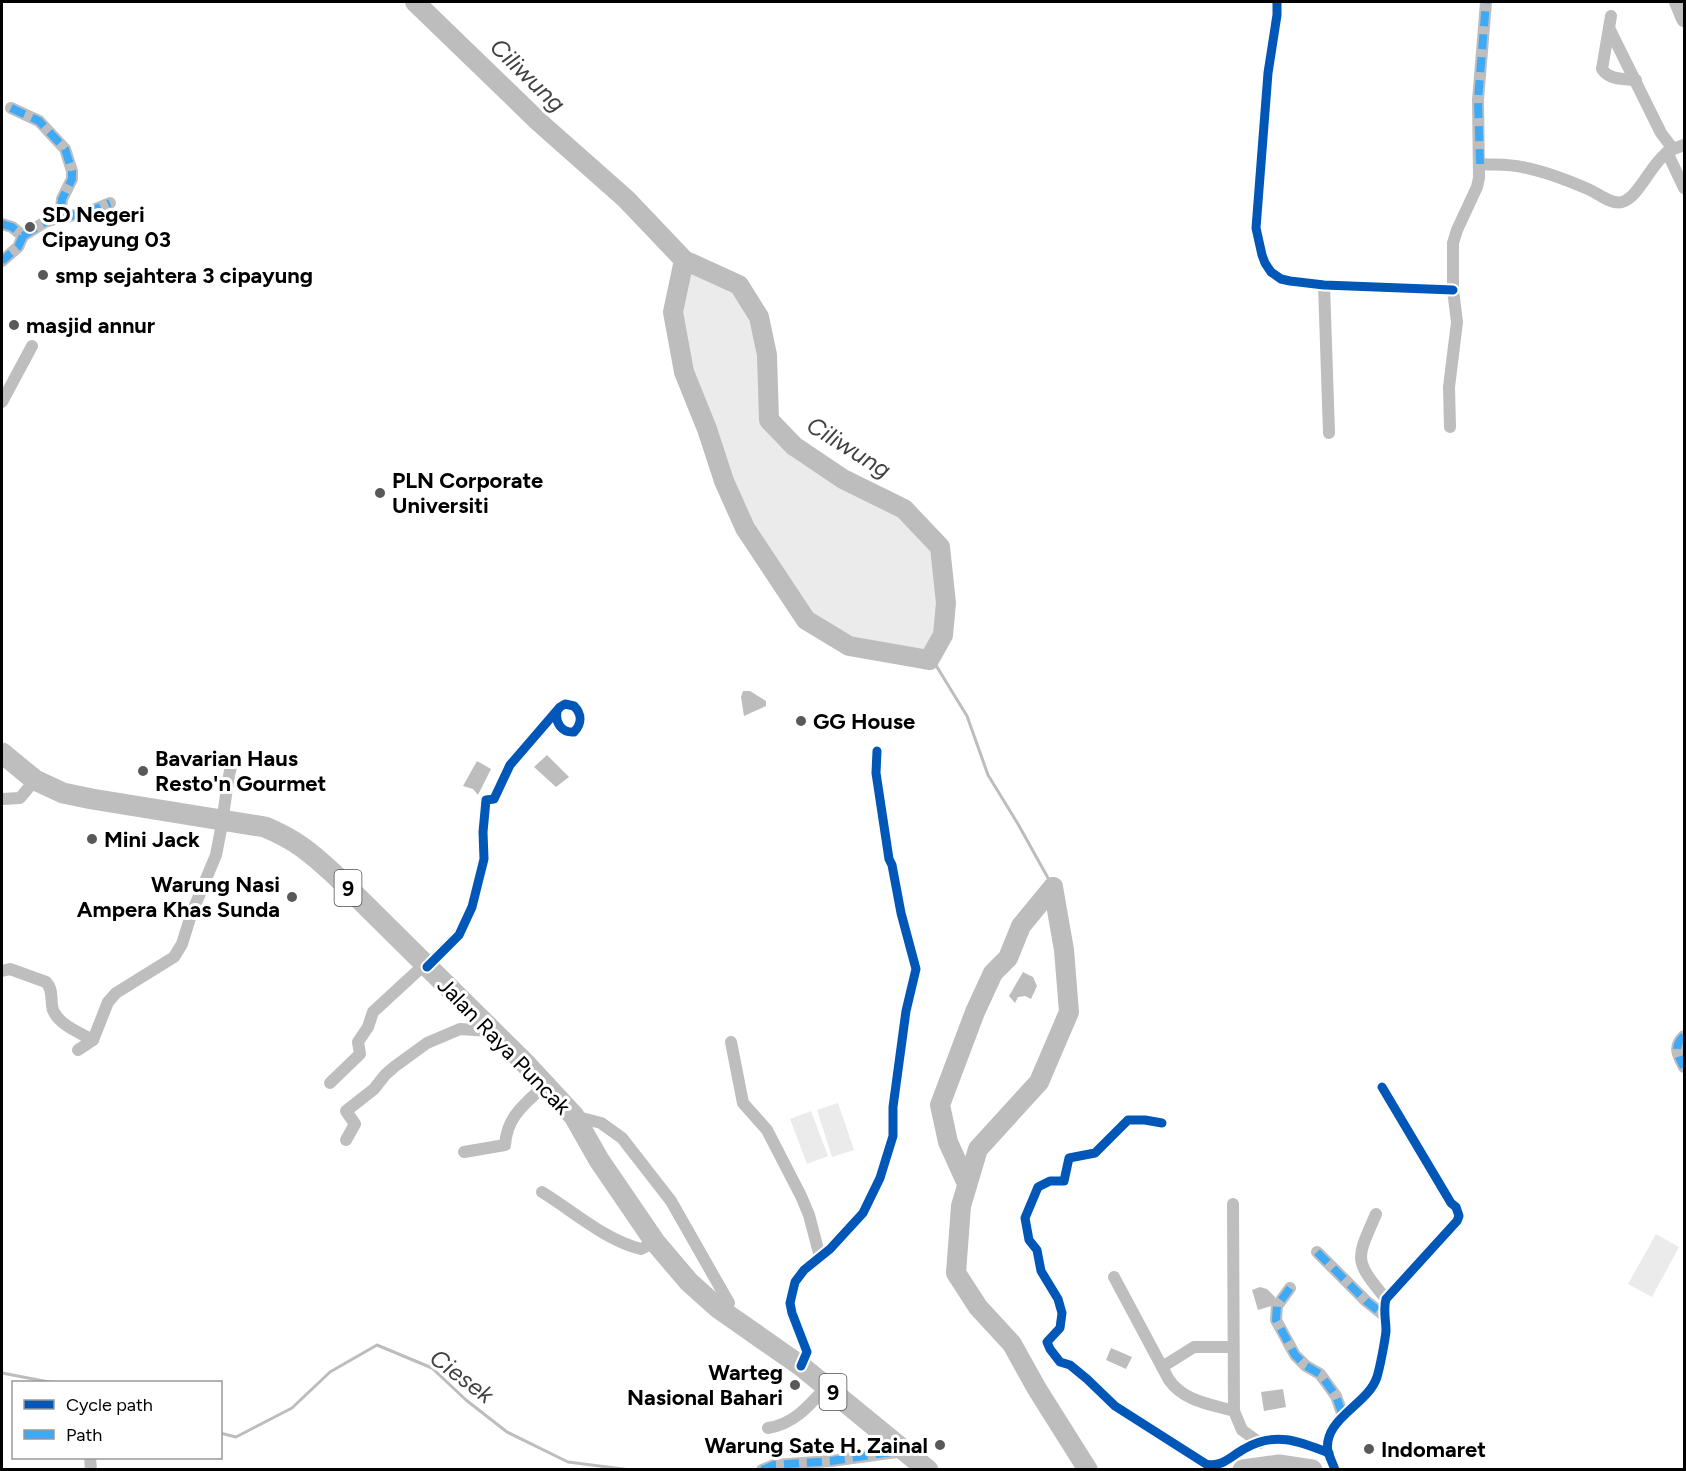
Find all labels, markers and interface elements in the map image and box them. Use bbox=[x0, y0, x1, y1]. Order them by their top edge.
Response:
water label: Ciliwung bbox=[484, 32, 572, 118]
place label: SD Negeri Cipayung 03 bbox=[42, 201, 171, 253]
marker: SD Negeri Cipayung 03 bbox=[23, 220, 37, 234]
place label: smp sejahtera 3 cipayung bbox=[55, 262, 313, 289]
marker: smp sejahtera 3 cipayung bbox=[36, 268, 50, 282]
place label: masjid annur bbox=[26, 312, 156, 339]
marker: masjid annur bbox=[7, 318, 21, 332]
water label: Ciliwung bbox=[802, 410, 896, 484]
place label: PLN Corporate Universiti bbox=[392, 467, 543, 519]
marker: PLN Corporate Universiti bbox=[373, 486, 387, 500]
place label: GG House bbox=[813, 708, 915, 735]
marker: GG House bbox=[794, 714, 808, 728]
place label: Bavarian Haus Resto'n Gourmet bbox=[155, 745, 327, 797]
marker: Bavarian Haus Resto'n Gourmet bbox=[136, 764, 150, 778]
place label: Mini Jack bbox=[104, 826, 200, 853]
marker: Mini Jack bbox=[85, 832, 99, 846]
road number: 9 bbox=[334, 870, 362, 906]
place label: Warung Nasi Ampera Khas Sunda bbox=[77, 871, 280, 923]
marker: Warung Nasi Ampera Khas Sunda bbox=[285, 890, 299, 904]
street label: Jalan Raya Puncak bbox=[432, 972, 576, 1120]
water label: Ciesek bbox=[424, 1343, 501, 1410]
place label: Warteg Nasional Bahari bbox=[627, 1359, 783, 1411]
road number: 9 bbox=[820, 1374, 846, 1410]
marker: Warteg Nasional Bahari bbox=[788, 1378, 802, 1392]
legend bbox=[12, 1381, 222, 1459]
text: Cycle path bbox=[66, 1394, 153, 1416]
text: Path bbox=[66, 1424, 102, 1446]
place label: Warung Sate H. Zainal bbox=[704, 1432, 928, 1459]
place label: Indomaret bbox=[1381, 1436, 1486, 1463]
marker: Warung Sate H. Zainal bbox=[933, 1438, 947, 1452]
marker: Indomaret bbox=[1362, 1442, 1376, 1456]

